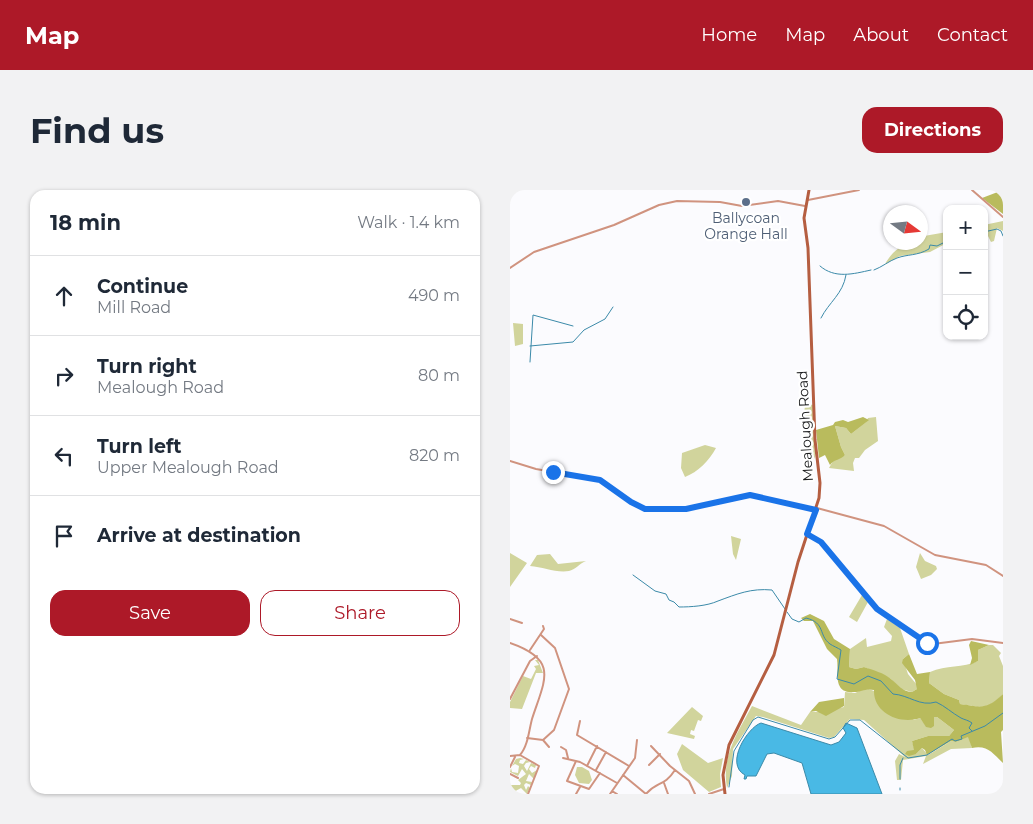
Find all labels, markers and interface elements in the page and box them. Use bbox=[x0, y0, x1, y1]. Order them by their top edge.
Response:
text: Map bbox=[25, 21, 79, 50]
text: Home bbox=[701, 24, 757, 46]
text: Map bbox=[785, 24, 825, 46]
text: About bbox=[853, 24, 909, 46]
text: Contact bbox=[937, 24, 1008, 46]
button: Directions bbox=[862, 107, 1003, 153]
text: Find us bbox=[30, 109, 164, 152]
marker: Ballycoan Orange Hall bbox=[740, 196, 752, 208]
north arrow bbox=[883, 205, 928, 250]
map controls bbox=[943, 205, 988, 340]
button: + bbox=[943, 205, 988, 250]
place label: Ballycoan Orange Hall bbox=[704, 209, 788, 243]
text: 18 min bbox=[50, 210, 121, 235]
text: Walk · 1.4 km bbox=[357, 213, 460, 232]
button: − bbox=[943, 250, 988, 295]
text: Continue bbox=[97, 275, 188, 298]
icon: ahead bbox=[50, 282, 78, 310]
text: 490 m bbox=[408, 286, 460, 305]
button: locate bbox=[943, 295, 988, 340]
text: Mill Road bbox=[97, 298, 171, 317]
text: Turn right bbox=[97, 355, 197, 378]
icon: right bbox=[50, 362, 78, 390]
text: 80 m bbox=[418, 366, 460, 385]
street label: Mealough Road bbox=[793, 370, 817, 482]
text: Mealough Road bbox=[97, 378, 224, 397]
text: Turn left bbox=[97, 435, 182, 458]
icon: left bbox=[50, 442, 78, 470]
text: 820 m bbox=[409, 446, 460, 465]
text: Upper Mealough Road bbox=[97, 458, 279, 477]
route end bbox=[542, 461, 565, 484]
icon: arrive bbox=[50, 522, 78, 550]
text: Arrive at destination bbox=[97, 524, 301, 547]
button: Save bbox=[50, 590, 250, 636]
button: Share bbox=[260, 590, 460, 636]
route start bbox=[916, 632, 939, 655]

